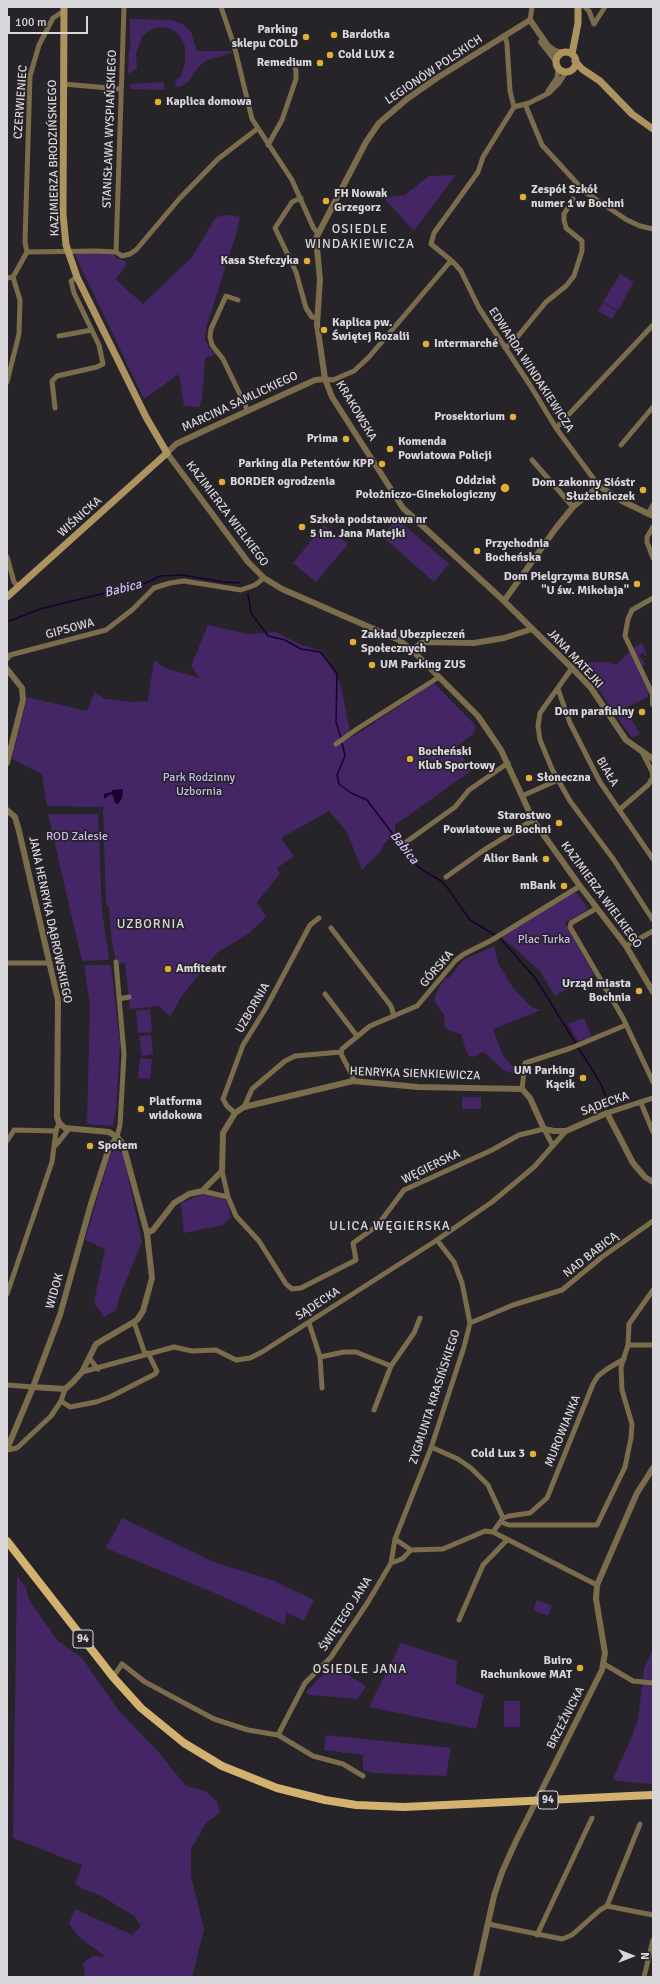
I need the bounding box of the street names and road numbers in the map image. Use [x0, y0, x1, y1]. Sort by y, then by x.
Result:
street label: LEGIONÓW POLSKICH [383, 32, 485, 108]
street label: STANISŁAWA WYSPIAŃSKIEGO [100, 50, 120, 208]
street label: CZERWIENIEC [11, 65, 31, 139]
street label: KAZIMIERZA BRODZIŃSKIEGO [45, 80, 63, 236]
street label: EDWARDA WINDAKIEWICZA [485, 305, 577, 435]
street label: MARCINA SAMLICKIEGO [180, 369, 300, 435]
street label: KRAKOWSKA [332, 378, 380, 444]
street label: KAZIMIERZA WIELKIEGO [183, 458, 271, 570]
street label: WIŚNICKA [55, 494, 105, 540]
street label: GIPSOWA [44, 616, 96, 642]
street label: JANA MATEJKI [544, 626, 606, 692]
street label: BIAŁA [593, 755, 621, 789]
street label: JANA HENRYKA DĄBROWSKIEGO [25, 835, 75, 1005]
street label: KAZIMIERZA WIELKIEGO [557, 839, 645, 951]
street label: GÓRSKA [417, 948, 457, 990]
street label: UZBORNIA [233, 980, 273, 1036]
street label: HENRYKA SIENKIEWICZA [349, 1065, 481, 1083]
street label: SĄDECKA [579, 1089, 631, 1119]
street label: WĘGIERSKA [399, 1147, 463, 1187]
street label: NAD BABICĄ [561, 1229, 621, 1281]
street label: WIDOK [43, 1271, 67, 1311]
street label: SĄDECKA [293, 1284, 343, 1324]
street label: ZYGMUNTA KRASIŃSKIEGO [406, 1328, 464, 1466]
street label: MUROWIANKA [542, 1393, 584, 1469]
street label: ŚWIĘTEGO JANA [317, 1574, 375, 1654]
road number: 94 [73, 1630, 93, 1648]
street label: BRZEŹNICKA [544, 1684, 588, 1752]
road number: 94 [538, 1791, 558, 1809]

